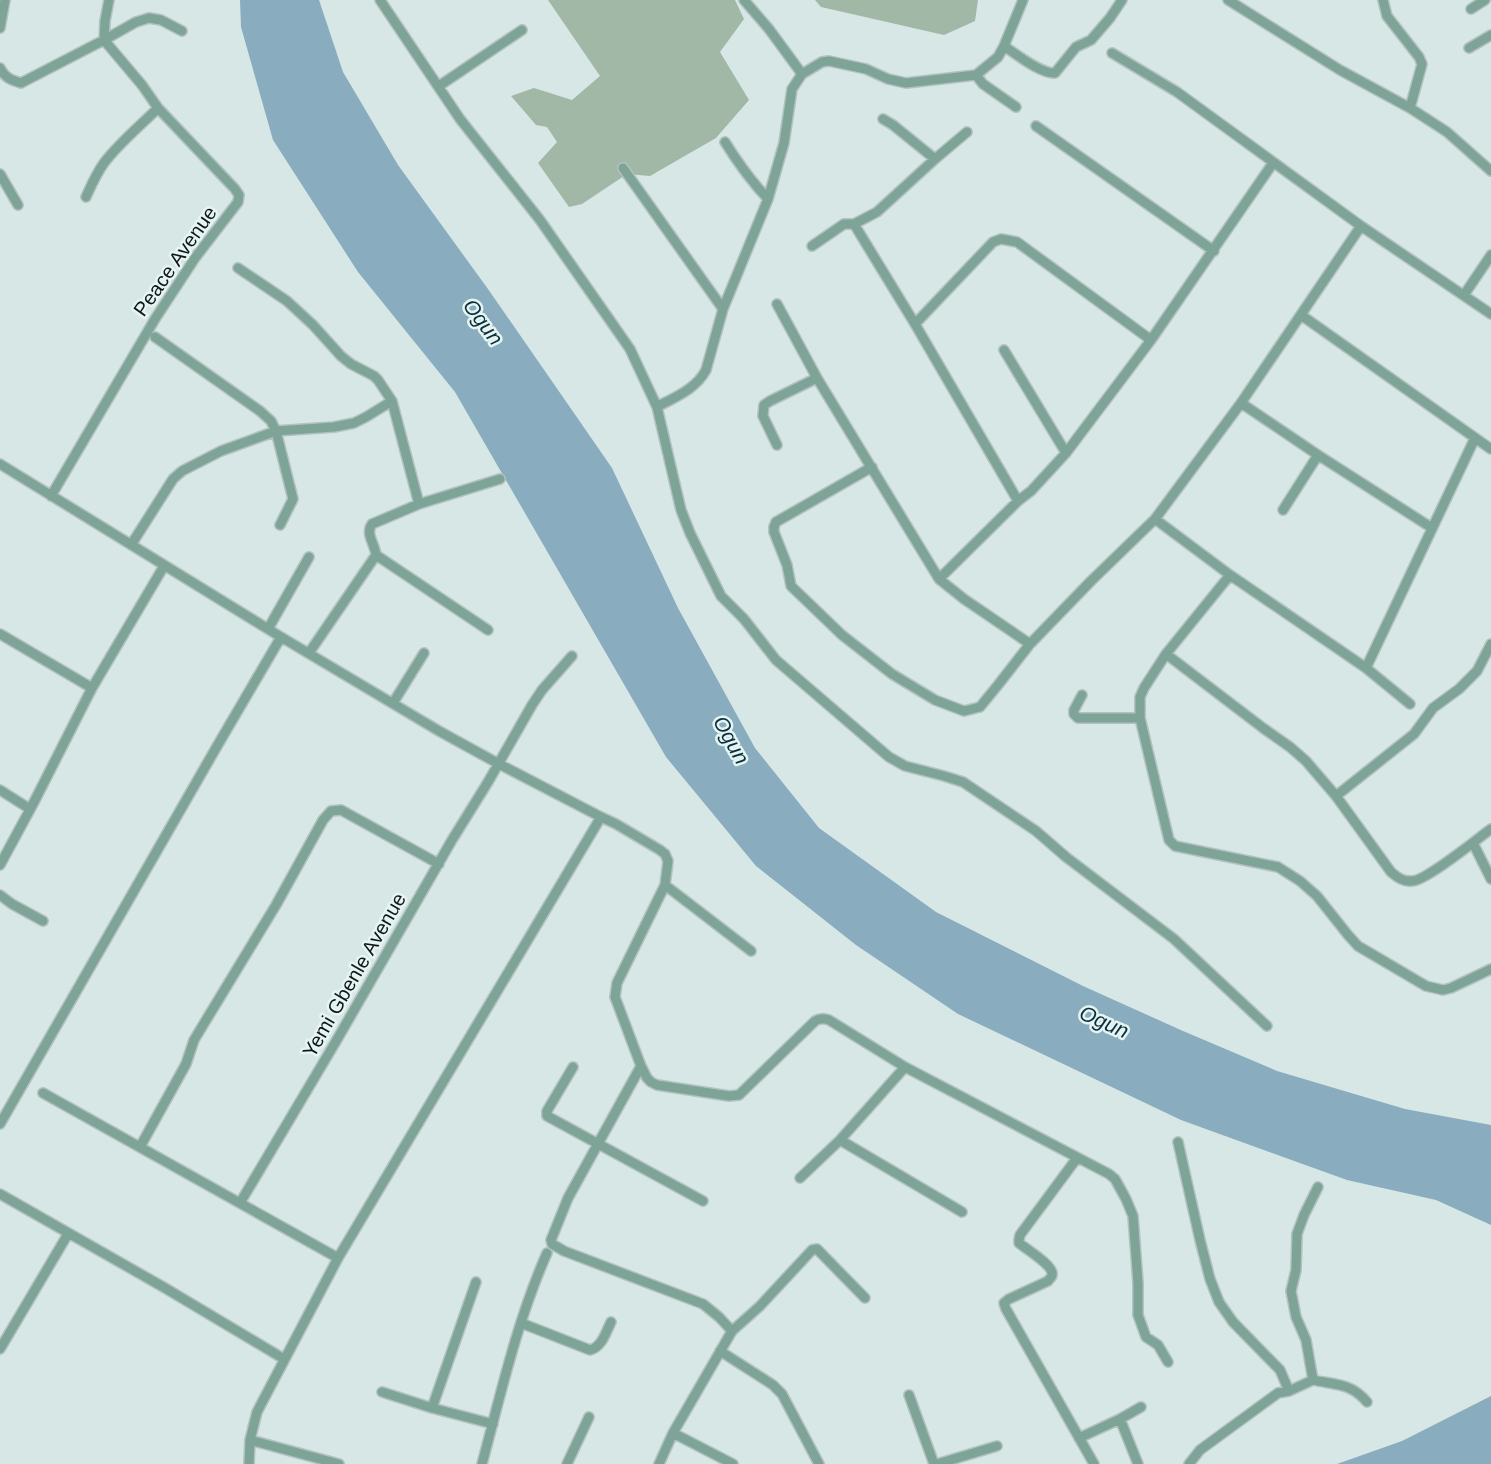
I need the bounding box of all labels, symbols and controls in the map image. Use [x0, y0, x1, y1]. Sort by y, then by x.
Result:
street label: Peace Avenue [129, 202, 221, 320]
water label: Ogun [459, 294, 508, 349]
water label: Ogun [709, 712, 754, 768]
street label: Yemi Gbenle Avenue [298, 889, 410, 1061]
water label: Ogun [1076, 1001, 1132, 1042]

